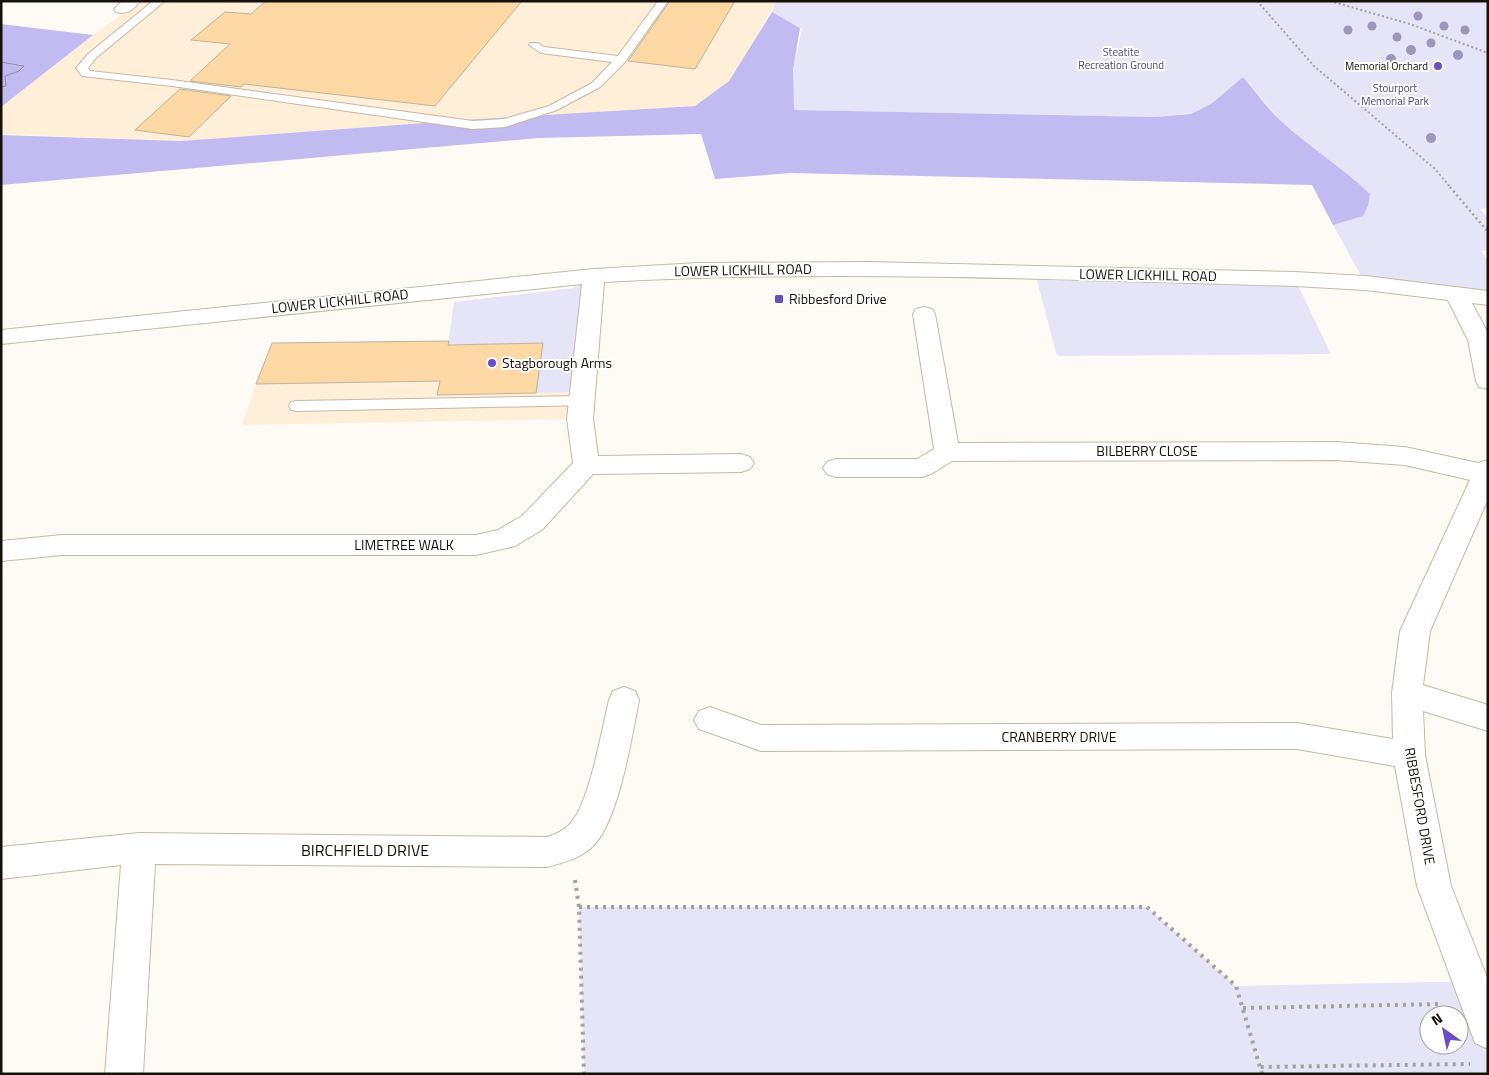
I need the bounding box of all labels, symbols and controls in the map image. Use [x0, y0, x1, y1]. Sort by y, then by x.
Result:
park label: Steatite Recreation Ground [1078, 44, 1164, 73]
place label: Memorial Orchard [1345, 58, 1428, 74]
marker: Memorial Orchard [1432, 60, 1444, 72]
park label: Stourport Memorial Park [1361, 80, 1429, 109]
street label: LOWER LICKHILL ROAD [674, 258, 812, 281]
street label: LOWER LICKHILL ROAD [1079, 263, 1217, 286]
street label: LOWER LICKHILL ROAD [270, 283, 410, 318]
place label: Ribbesford Drive [789, 288, 887, 309]
marker: Ribbesford Drive [773, 293, 785, 305]
place label: Stagborough Arms [502, 352, 612, 373]
marker: Stagborough Arms [486, 357, 498, 369]
street label: BILBERRY CLOSE [1096, 440, 1198, 461]
street label: LIMETREE WALK [354, 534, 454, 555]
street label: CRANBERRY DRIVE [1002, 726, 1117, 747]
street label: RIBBESFORD DRIVE [1400, 746, 1441, 866]
street label: BIRCHFIELD DRIVE [301, 838, 429, 862]
north arrow [1419, 1005, 1469, 1055]
text: N [1427, 1007, 1446, 1030]

